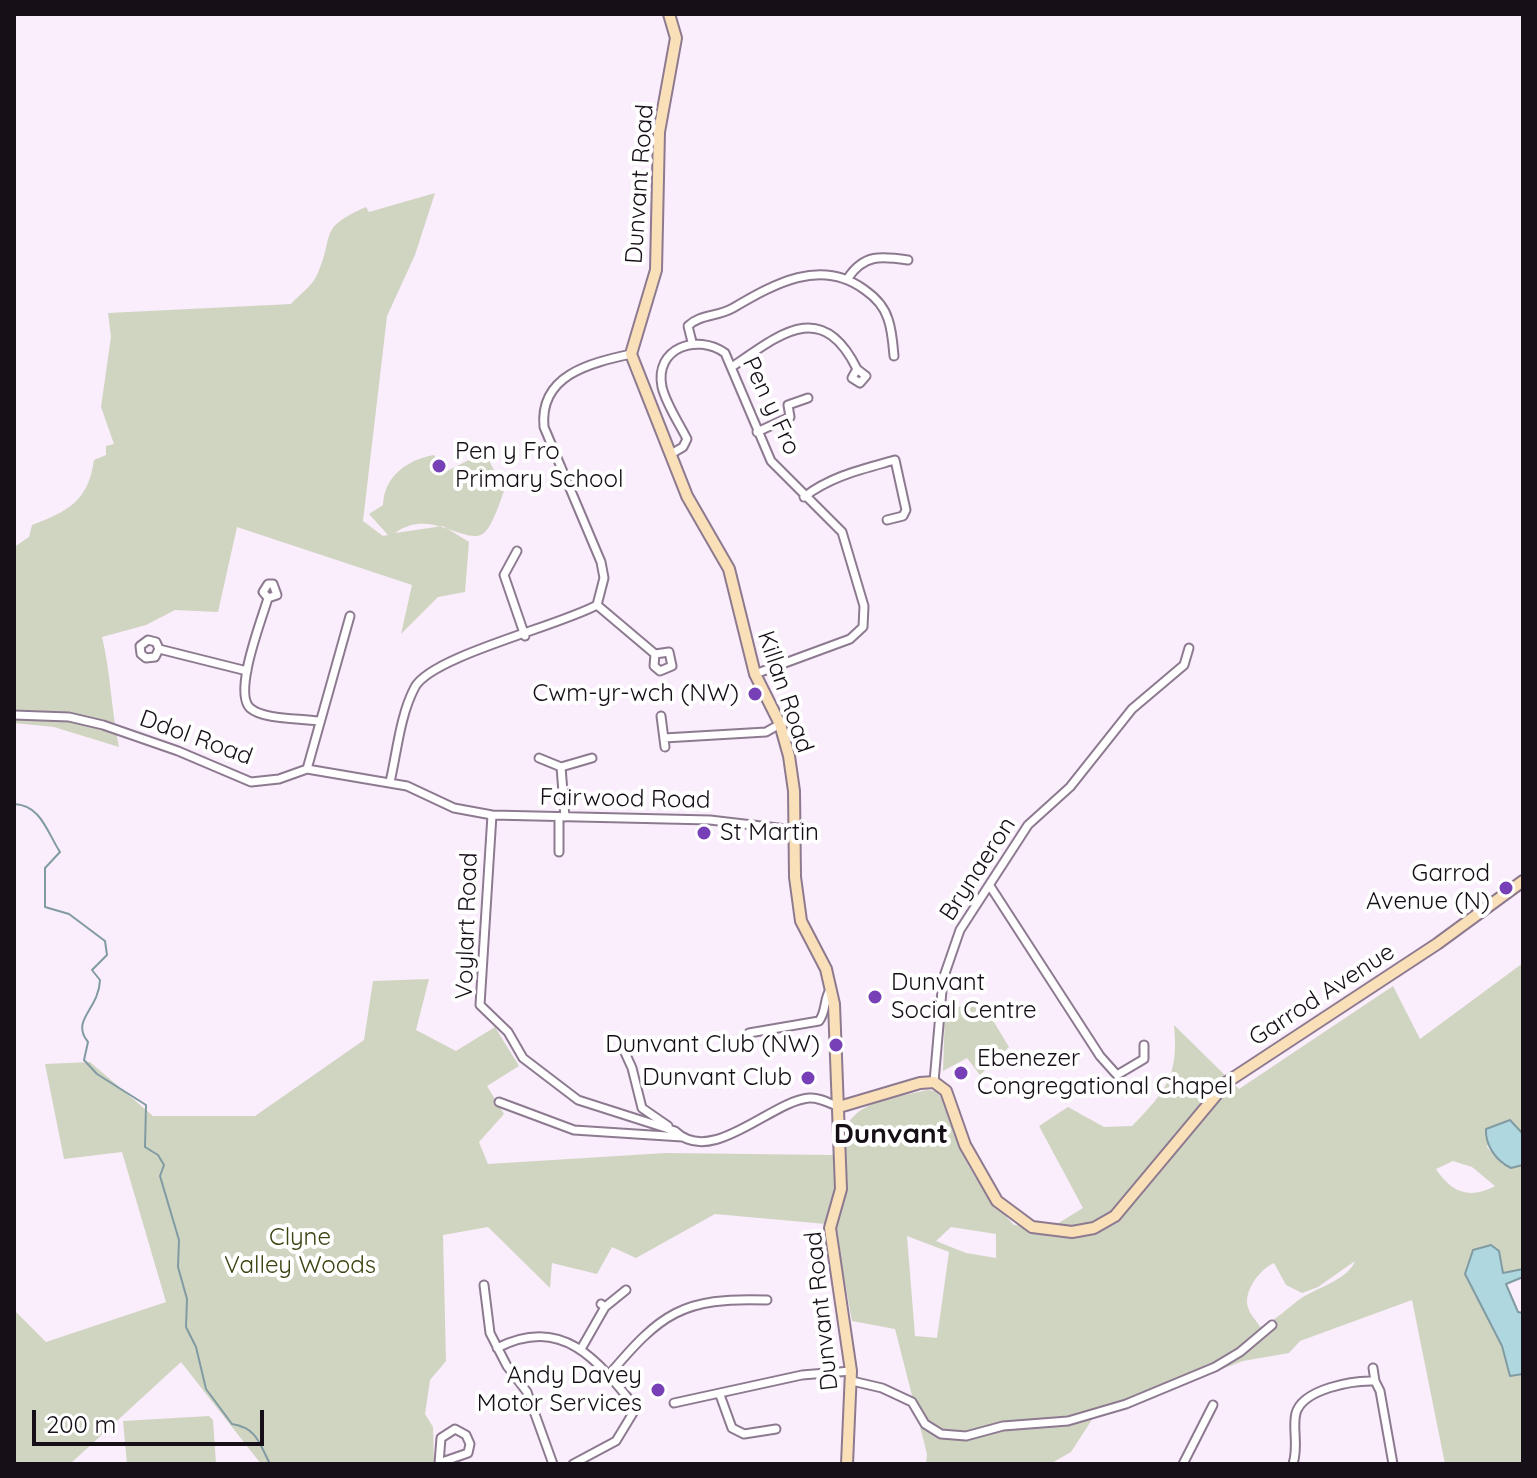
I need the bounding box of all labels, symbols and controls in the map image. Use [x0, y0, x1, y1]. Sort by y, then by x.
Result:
street label: Dunvant Road [620, 103, 660, 265]
street label: Pen y Fro [736, 352, 806, 460]
place label: Pen y Fro Primary School [455, 438, 624, 494]
marker: Pen y Fro Primary School [430, 457, 448, 475]
street label: Killan Road [751, 627, 819, 757]
place label: Cwm-yr-wch (NW) [533, 680, 739, 708]
marker: Cwm-yr-wch (NW) [746, 685, 764, 703]
street label: Ddol Road [136, 704, 256, 772]
street label: Fairwood Road [539, 783, 711, 815]
street label: Brynaeron [934, 812, 1022, 926]
place label: St Martin [720, 819, 819, 847]
marker: St Martin [695, 824, 713, 842]
street label: Voylart Road [450, 852, 484, 1000]
place label: Garrod Avenue (N) [1366, 860, 1490, 916]
marker: Garrod Avenue (N) [1497, 879, 1515, 897]
street label: Garrod Avenue [1244, 937, 1400, 1053]
place label: Dunvant Social Centre [891, 969, 1037, 1025]
marker: Dunvant Social Centre [866, 988, 884, 1006]
place label: Dunvant Club (NW) [605, 1031, 820, 1059]
marker: Dunvant Club (NW) [827, 1036, 845, 1054]
place label: Ebenezer Congregational Chapel [977, 1045, 1233, 1101]
place label: Dunvant Club [642, 1064, 792, 1092]
marker: Ebenezer Congregational Chapel [952, 1064, 970, 1082]
marker: Dunvant Club [799, 1069, 817, 1087]
district label: Dunvant [834, 1118, 948, 1152]
park label: Clyne Valley Woods [224, 1224, 376, 1280]
street label: Dunvant Road [799, 1230, 845, 1392]
place label: Andy Davey Motor Services [477, 1362, 642, 1418]
marker: Andy Davey Motor Services [649, 1381, 667, 1399]
scale bar [36, 1394, 268, 1444]
text: 200 m [46, 1409, 116, 1439]

